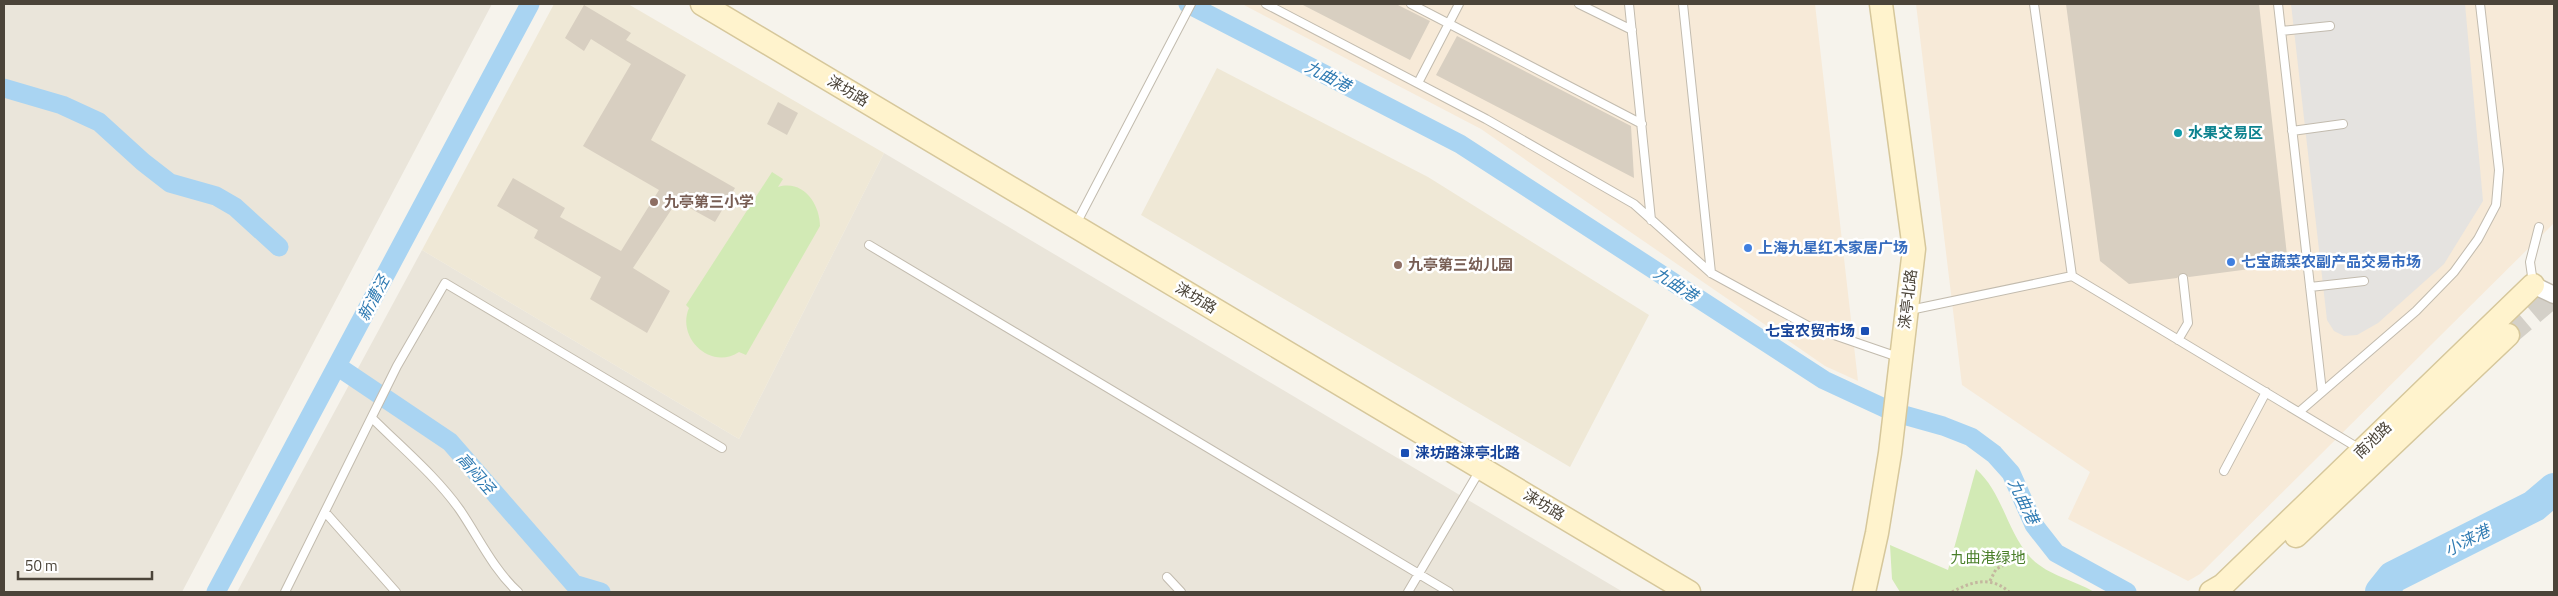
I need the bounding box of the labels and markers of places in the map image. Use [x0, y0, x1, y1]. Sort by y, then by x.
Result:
place label: 水果交易区 [2188, 121, 2263, 144]
marker: 水果交易区 [2172, 127, 2184, 139]
place label: 九亭第三小学 [664, 190, 754, 213]
marker: 九亭第三小学 [648, 196, 660, 208]
place label: 上海九星红木家居广场 [1758, 236, 1908, 259]
marker: 上海九星红木家居广场 [1742, 242, 1754, 254]
place label: 七宝蔬菜农副产品交易市场 [2241, 250, 2421, 273]
place label: 九亭第三幼儿园 [1408, 253, 1513, 276]
marker: 七宝蔬菜农副产品交易市场 [2225, 256, 2237, 268]
marker: 九亭第三幼儿园 [1392, 259, 1404, 271]
place label: 七宝农贸市场 [1765, 319, 1855, 342]
marker: 七宝农贸市场 [1859, 325, 1871, 337]
place label: 涞坊路涞亭北路 [1415, 441, 1520, 464]
marker: 涞坊路涞亭北路 [1399, 447, 1411, 459]

